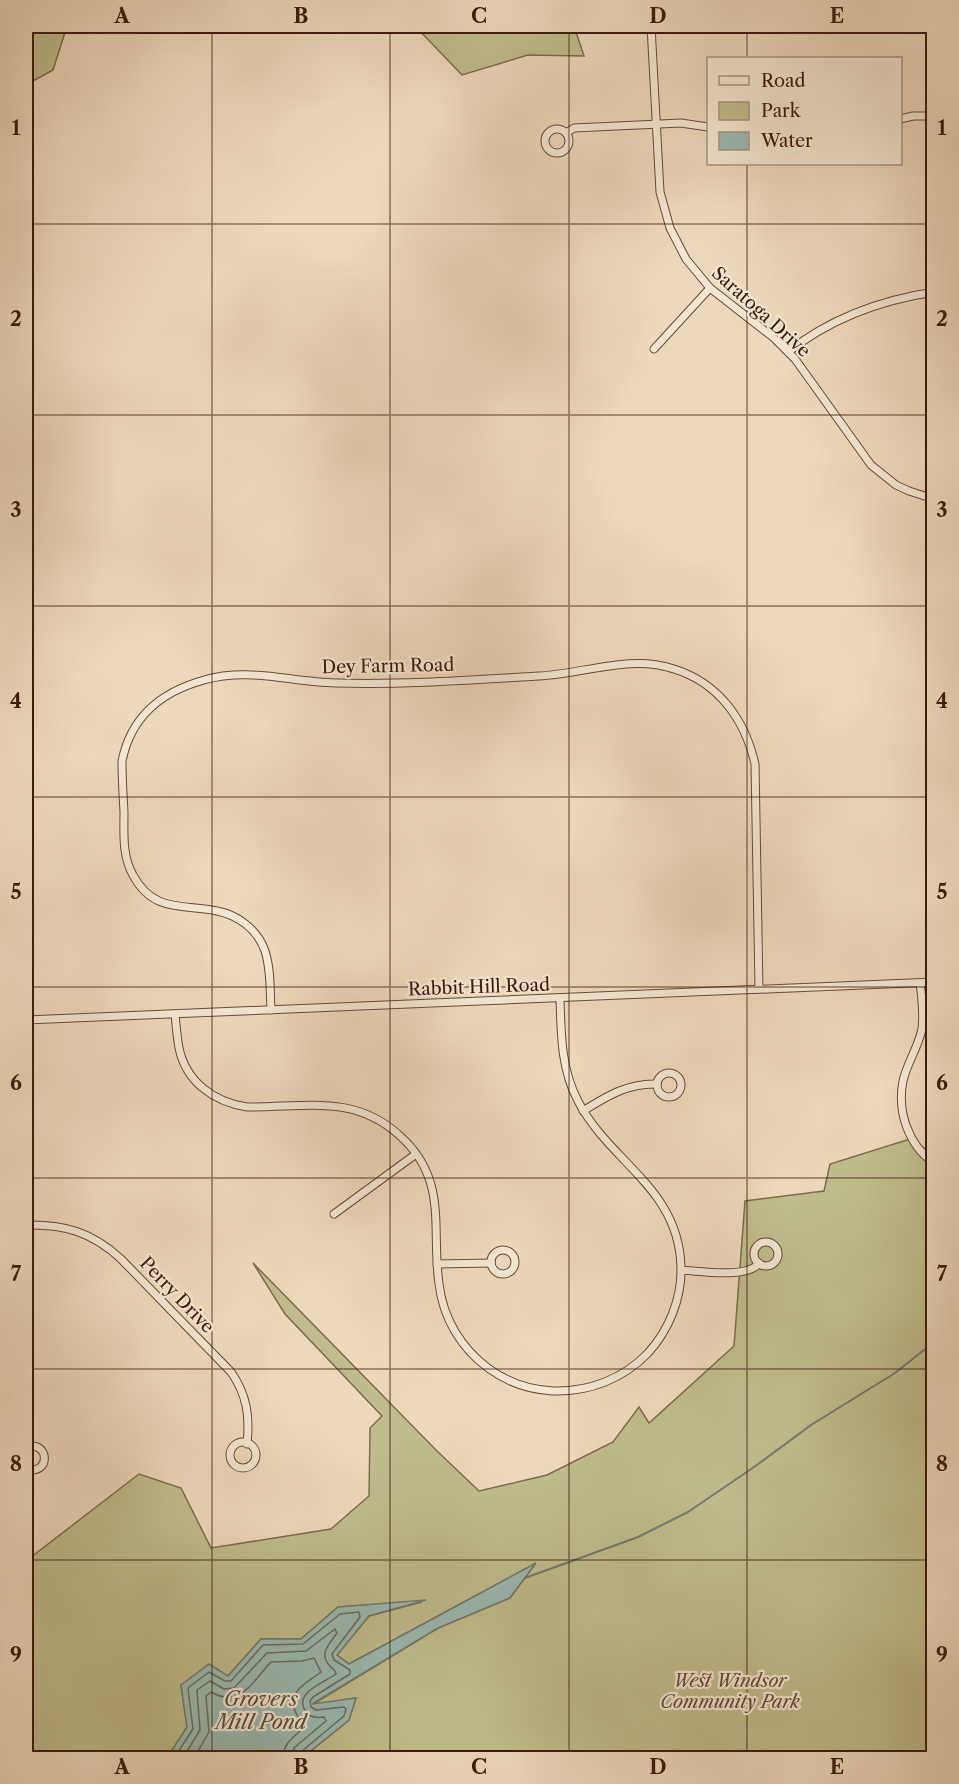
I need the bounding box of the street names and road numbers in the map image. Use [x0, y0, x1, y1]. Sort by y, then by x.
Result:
street label: Saratoga Drive [707, 262, 815, 362]
street label: Dey Farm Road [321, 654, 455, 678]
street label: Rabbit Hill Road [408, 974, 550, 1000]
street label: Perry Drive [135, 1252, 219, 1338]

